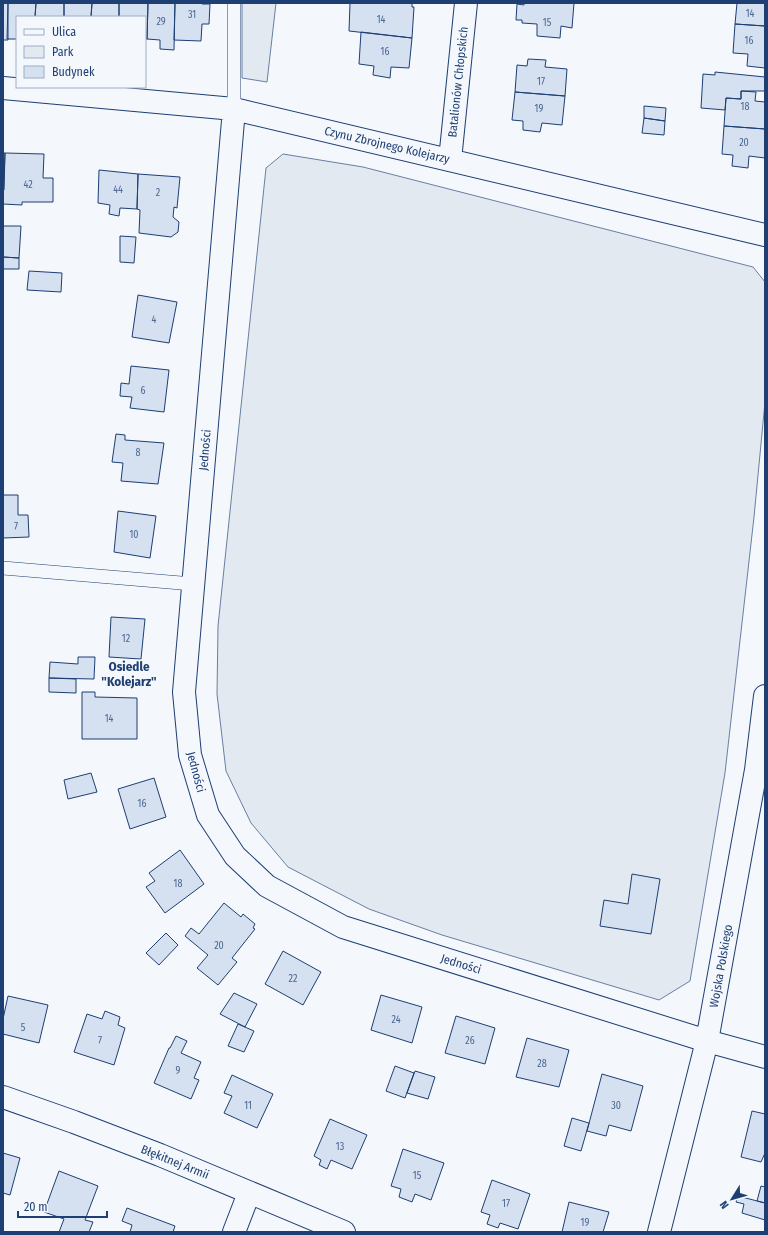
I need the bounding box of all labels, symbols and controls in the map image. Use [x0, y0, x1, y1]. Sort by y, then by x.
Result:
house number: 14 [746, 8, 755, 20]
house number: 31 [188, 9, 196, 21]
house number: 14 [377, 14, 386, 26]
legend [16, 16, 146, 88]
house number: 29 [156, 16, 166, 28]
house number: 15 [543, 17, 552, 29]
text: Ulica [52, 25, 76, 39]
street label: Batalionów Chłopskich [445, 26, 471, 138]
house number: 16 [745, 35, 753, 47]
text: Park [52, 45, 74, 59]
house number: 16 [381, 46, 389, 58]
text: Budynek [52, 65, 95, 79]
house number: 17 [537, 76, 545, 88]
house number: 18 [741, 101, 749, 113]
house number: 19 [535, 103, 544, 115]
street label: Czynu Zbrojnego Kolejarzy [323, 124, 452, 166]
house number: 20 [739, 137, 749, 149]
house number: 42 [23, 179, 33, 191]
house number: 44 [113, 184, 123, 196]
house number: 2 [156, 187, 161, 199]
house number: 4 [152, 314, 157, 326]
house number: 6 [141, 385, 146, 397]
street label: Jedności [196, 429, 214, 471]
house number: 8 [136, 447, 141, 459]
house number: 7 [14, 521, 18, 533]
house number: 10 [129, 529, 139, 541]
house number: 12 [122, 633, 131, 645]
district label: Osiedle "Kolejarz" [101, 659, 157, 689]
house number: 14 [105, 713, 114, 725]
street label: Jedności [184, 750, 208, 794]
house number: 16 [138, 798, 146, 810]
house number: 18 [174, 878, 182, 890]
street label: Wojska Polskiego [707, 923, 735, 1009]
house number: 20 [214, 940, 224, 952]
street label: Jedności [439, 951, 483, 977]
house number: 22 [289, 973, 298, 985]
house number: 24 [391, 1014, 401, 1026]
house number: 5 [21, 1022, 26, 1034]
house number: 7 [98, 1035, 102, 1047]
house number: 26 [465, 1035, 475, 1047]
house number: 28 [537, 1058, 547, 1070]
house number: 9 [176, 1065, 181, 1077]
house number: 11 [244, 1100, 252, 1112]
house number: 30 [611, 1100, 621, 1112]
house number: 13 [336, 1141, 345, 1153]
street label: Błękitnej Armii [139, 1142, 211, 1182]
house number: 15 [413, 1170, 422, 1182]
north arrow [712, 1179, 752, 1219]
scale bar [18, 1193, 107, 1219]
house number: 17 [502, 1198, 510, 1210]
text: N [717, 1198, 732, 1211]
text: 20 m [24, 1200, 48, 1214]
house number: 19 [581, 1217, 590, 1229]

